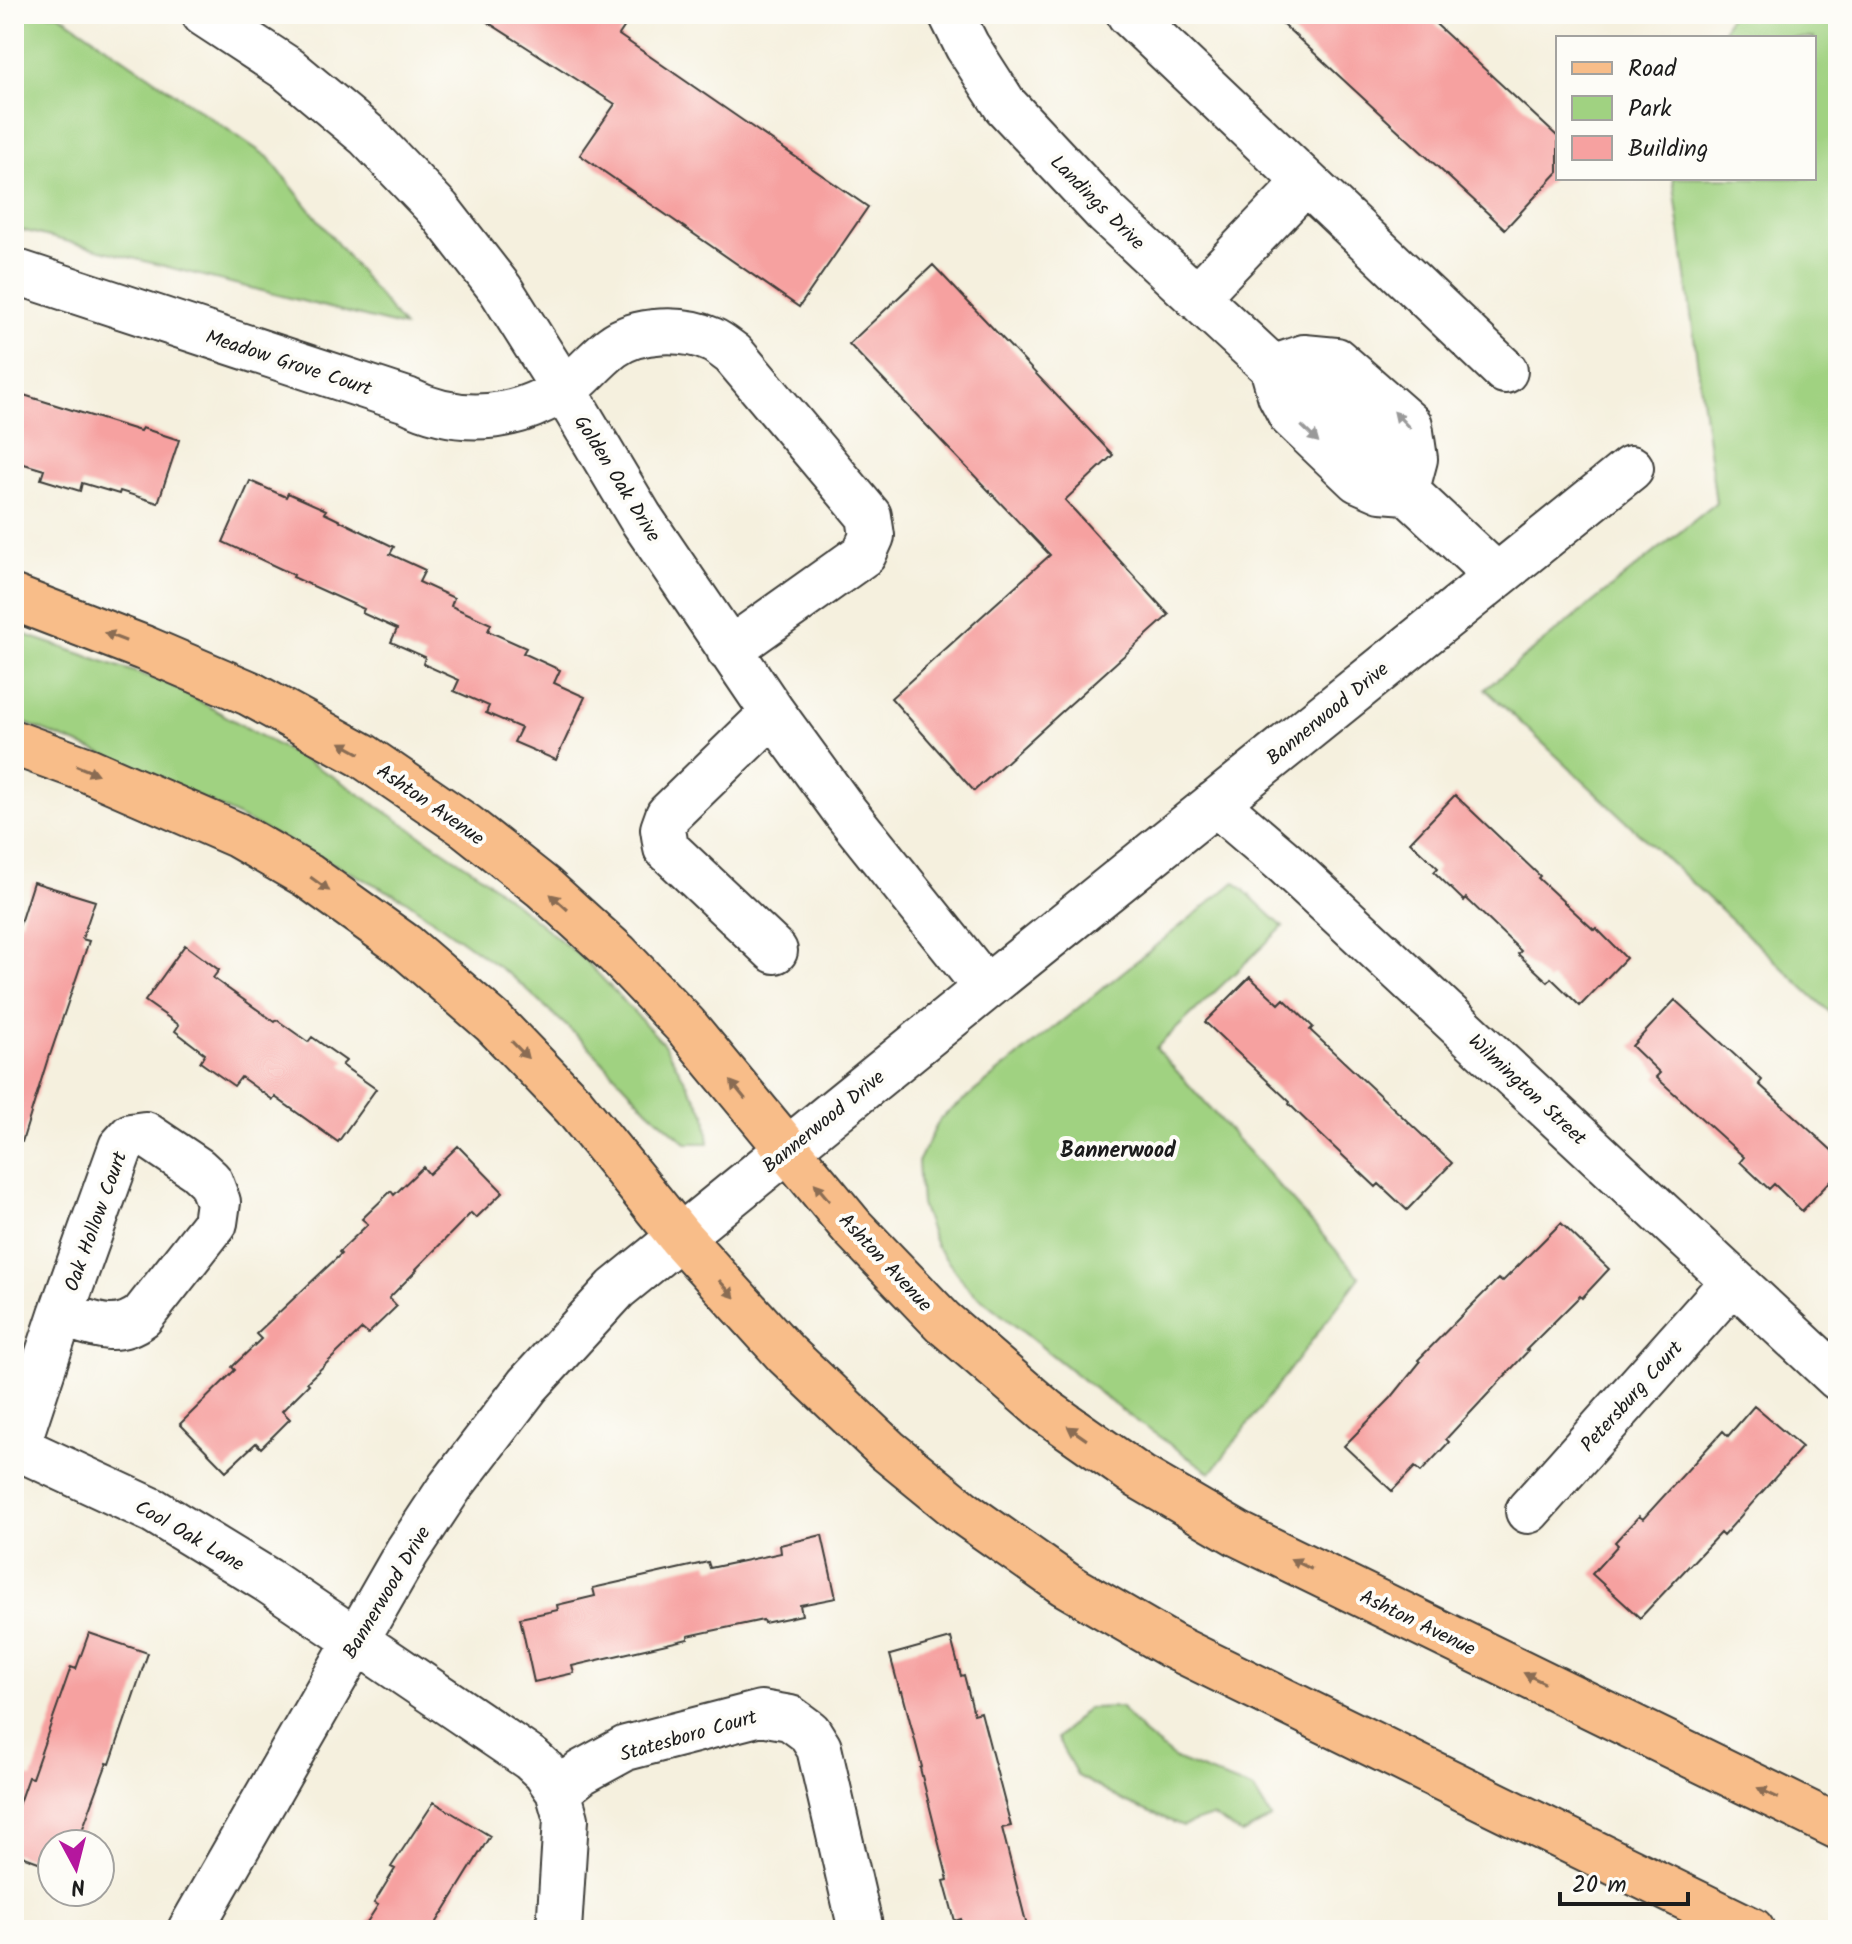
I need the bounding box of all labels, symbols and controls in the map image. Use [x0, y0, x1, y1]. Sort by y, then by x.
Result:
legend [1556, 36, 1816, 180]
text: Road [1628, 50, 1677, 89]
text: Park [1628, 90, 1672, 129]
text: Building [1628, 130, 1708, 169]
street label: Landings Drive [1041, 148, 1152, 259]
street label: Meadow Grove Court [201, 322, 376, 406]
street label: Golden Oak Drive [564, 409, 668, 549]
one-way arrow [1393, 411, 1411, 430]
one-way arrow [1300, 424, 1319, 442]
one-way arrow [103, 630, 127, 643]
street label: Bannerwood Drive [1260, 655, 1397, 774]
one-way arrow [338, 741, 361, 755]
street label: Ashton Avenue [369, 756, 491, 855]
one-way arrow [75, 764, 99, 777]
one-way arrow [309, 876, 331, 892]
one-way arrow [549, 893, 568, 911]
street label: Wilmington Street [1460, 1027, 1593, 1154]
one-way arrow [510, 1040, 529, 1059]
street label: Bannerwood Drive [756, 1063, 893, 1182]
one-way arrow [730, 1080, 747, 1100]
district label: Bannerwood [1060, 1134, 1177, 1169]
street label: Oak Hollow Court [57, 1147, 137, 1296]
one-way arrow [814, 1182, 831, 1202]
street label: Ashton Avenue [830, 1206, 939, 1320]
one-way arrow [717, 1279, 735, 1298]
street label: Petersburg Court [1573, 1334, 1692, 1460]
one-way arrow [1066, 1425, 1088, 1441]
street label: Cool Oak Lane [128, 1492, 250, 1581]
street label: Bannerwood Drive [335, 1520, 440, 1666]
one-way arrow [1289, 1558, 1312, 1571]
street label: Ashton Avenue [1354, 1582, 1481, 1666]
one-way arrow [1523, 1672, 1546, 1685]
street label: Statesboro Court [616, 1702, 761, 1772]
one-way arrow [1756, 1786, 1779, 1799]
north arrow [36, 1828, 116, 1908]
scale bar [1560, 1856, 1688, 1906]
text: 20 m [1572, 1866, 1627, 1905]
text: N [69, 1867, 87, 1904]

